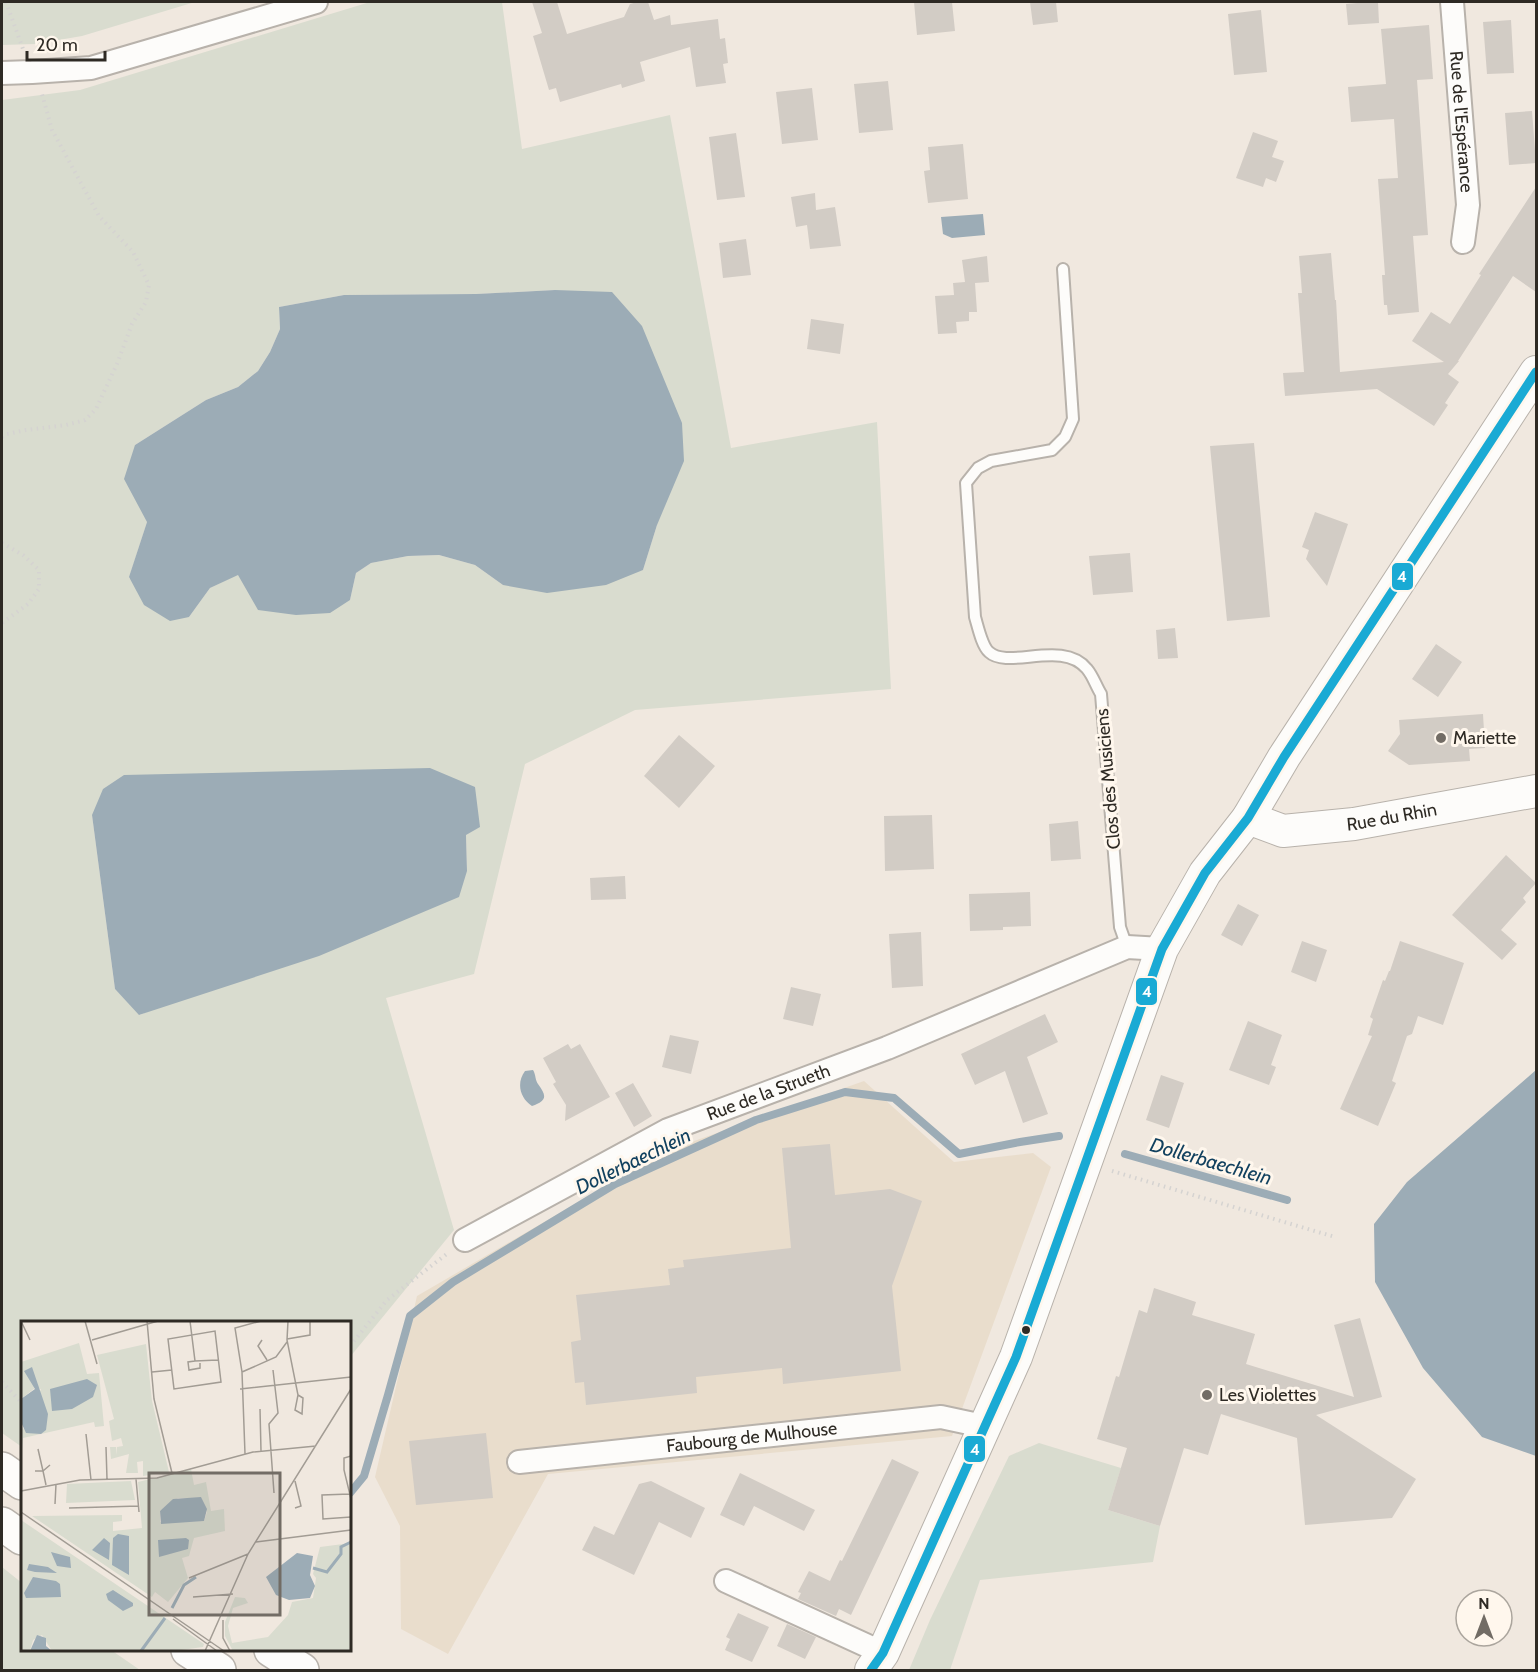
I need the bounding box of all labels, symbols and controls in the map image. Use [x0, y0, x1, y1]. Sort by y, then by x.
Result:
scale bar [27, 24, 105, 62]
text: 20 m [36, 34, 78, 56]
street label: Rue de l'Espérance [1445, 50, 1478, 193]
line badge: 4 [1391, 562, 1414, 591]
text: 4 [1397, 567, 1407, 586]
street label: Clos des Musiciens [1091, 708, 1125, 850]
place label: Mariette [1453, 727, 1516, 749]
marker: Mariette [1434, 731, 1448, 745]
street label: Rue du Rhin [1346, 798, 1439, 836]
line badge: 4 [1135, 977, 1158, 1006]
text: 4 [1142, 982, 1152, 1001]
street label: Rue de la Strueth [704, 1059, 833, 1126]
water label: Dollerbaechlein [571, 1123, 695, 1199]
water label: Dollerbaechlein [1147, 1132, 1275, 1190]
inset map [21, 1321, 351, 1651]
unlabelled marker [1020, 1324, 1032, 1336]
place label: Les Violettes [1219, 1384, 1316, 1406]
marker: Les Violettes [1200, 1388, 1214, 1402]
street label: Faubourg de Mulhouse [665, 1417, 838, 1457]
line badge: 4 [963, 1435, 986, 1463]
text: 4 [970, 1440, 980, 1459]
north arrow [1454, 1588, 1514, 1648]
text: N [1478, 1594, 1490, 1613]

